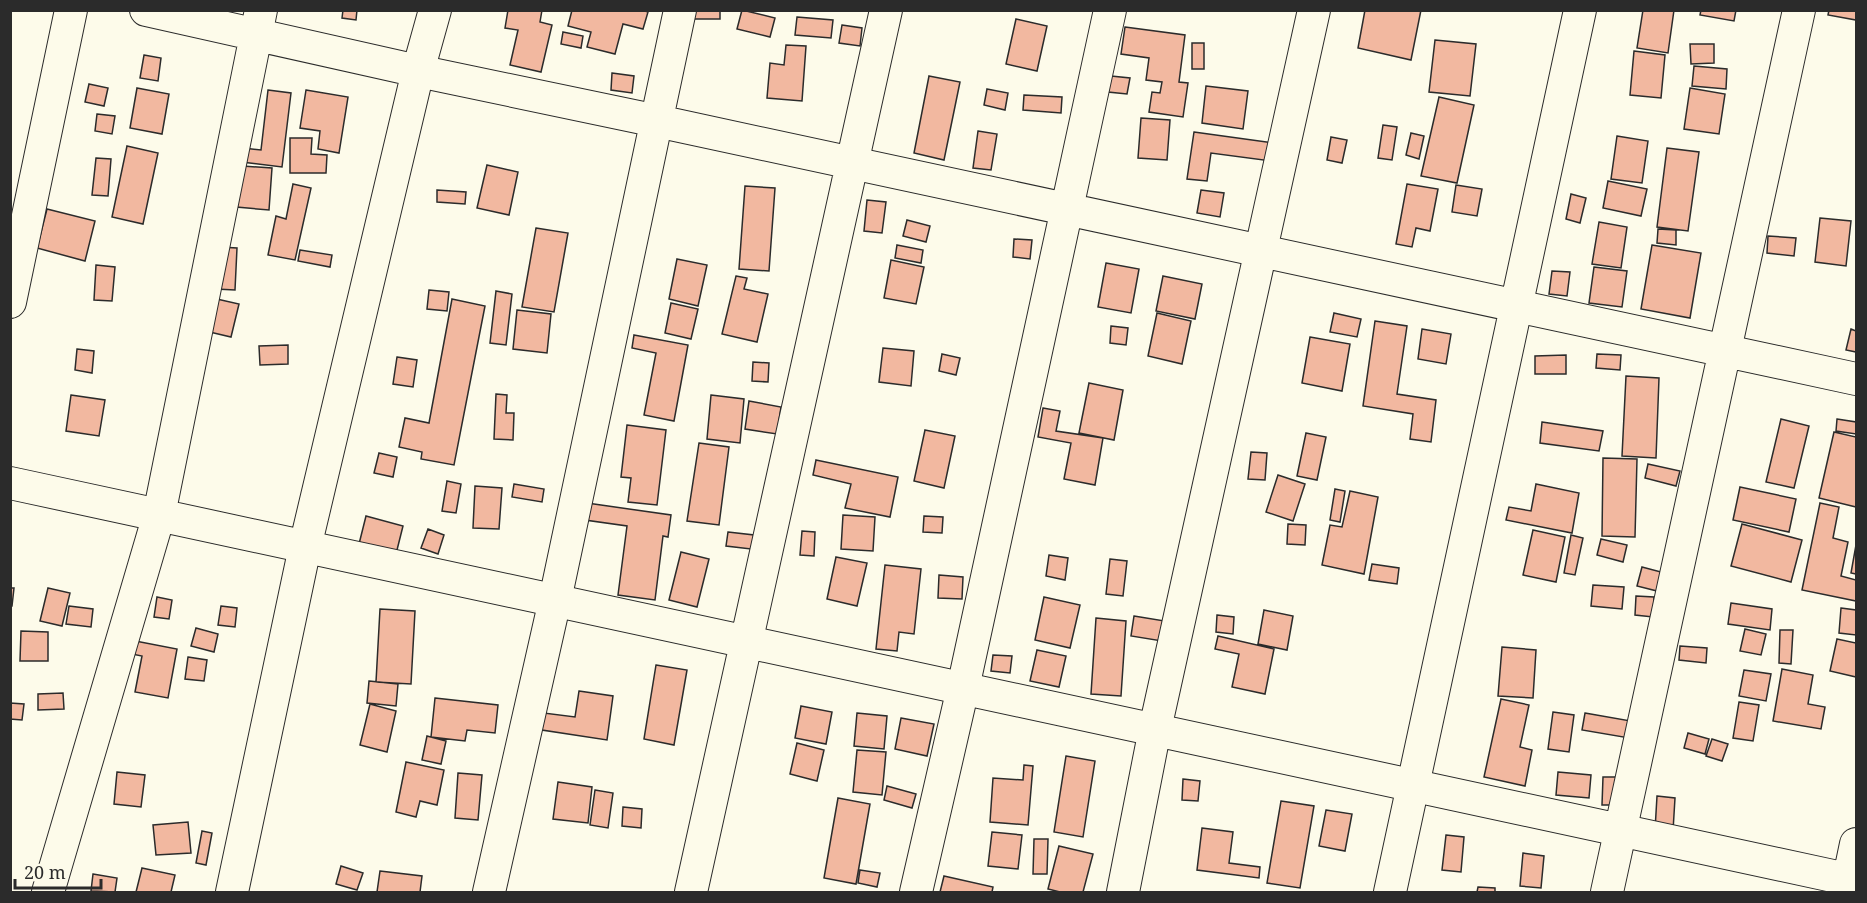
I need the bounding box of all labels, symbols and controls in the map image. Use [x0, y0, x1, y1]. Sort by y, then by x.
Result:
scale bar [15, 852, 100, 890]
text: 20 m [24, 860, 66, 884]

